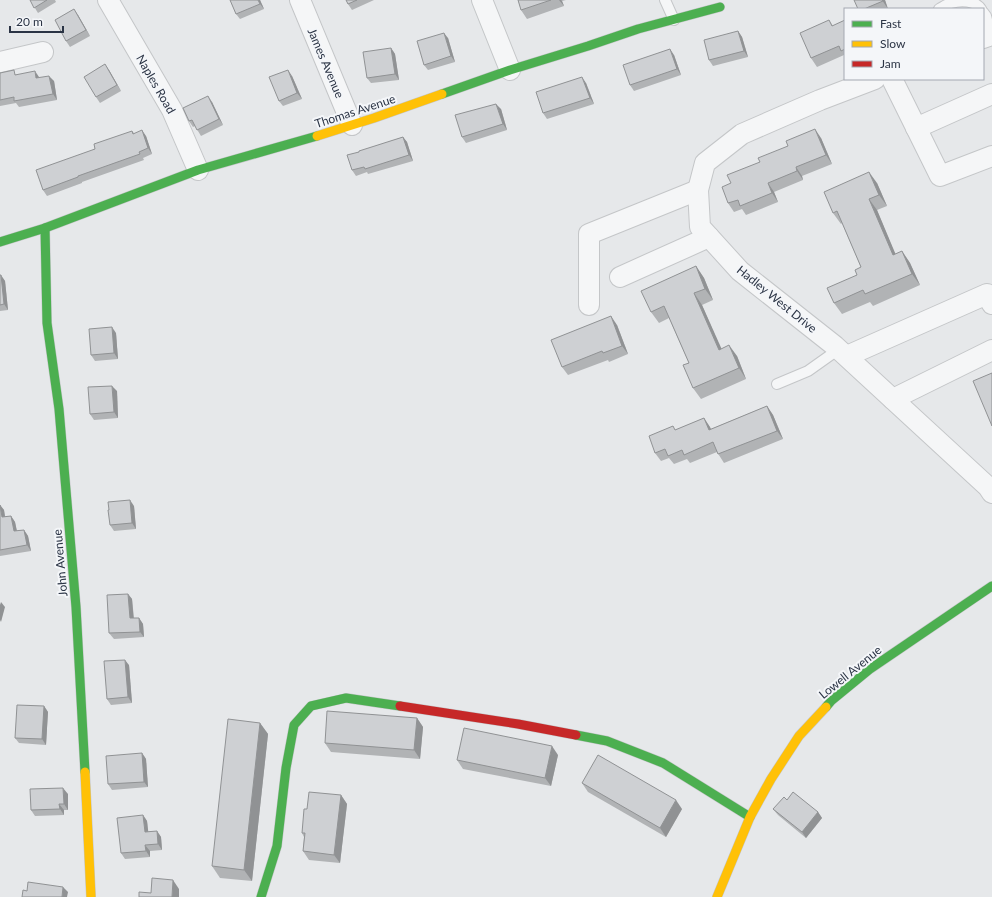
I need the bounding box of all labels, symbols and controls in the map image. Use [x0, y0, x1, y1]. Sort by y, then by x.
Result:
scale bar [10, 8, 63, 34]
legend [844, 8, 984, 80]
text: 20 m [16, 14, 43, 29]
text: Fast [880, 16, 902, 31]
street label: James Avenue [305, 26, 347, 100]
text: Slow [880, 36, 906, 51]
street label: Naples Road [133, 52, 179, 116]
text: Jam [880, 56, 901, 71]
street label: Thomas Avenue [313, 91, 397, 131]
street label: Hadley West Drive [734, 262, 820, 336]
street label: John Avenue [50, 529, 70, 597]
street label: Lowell Avenue [816, 642, 884, 702]

